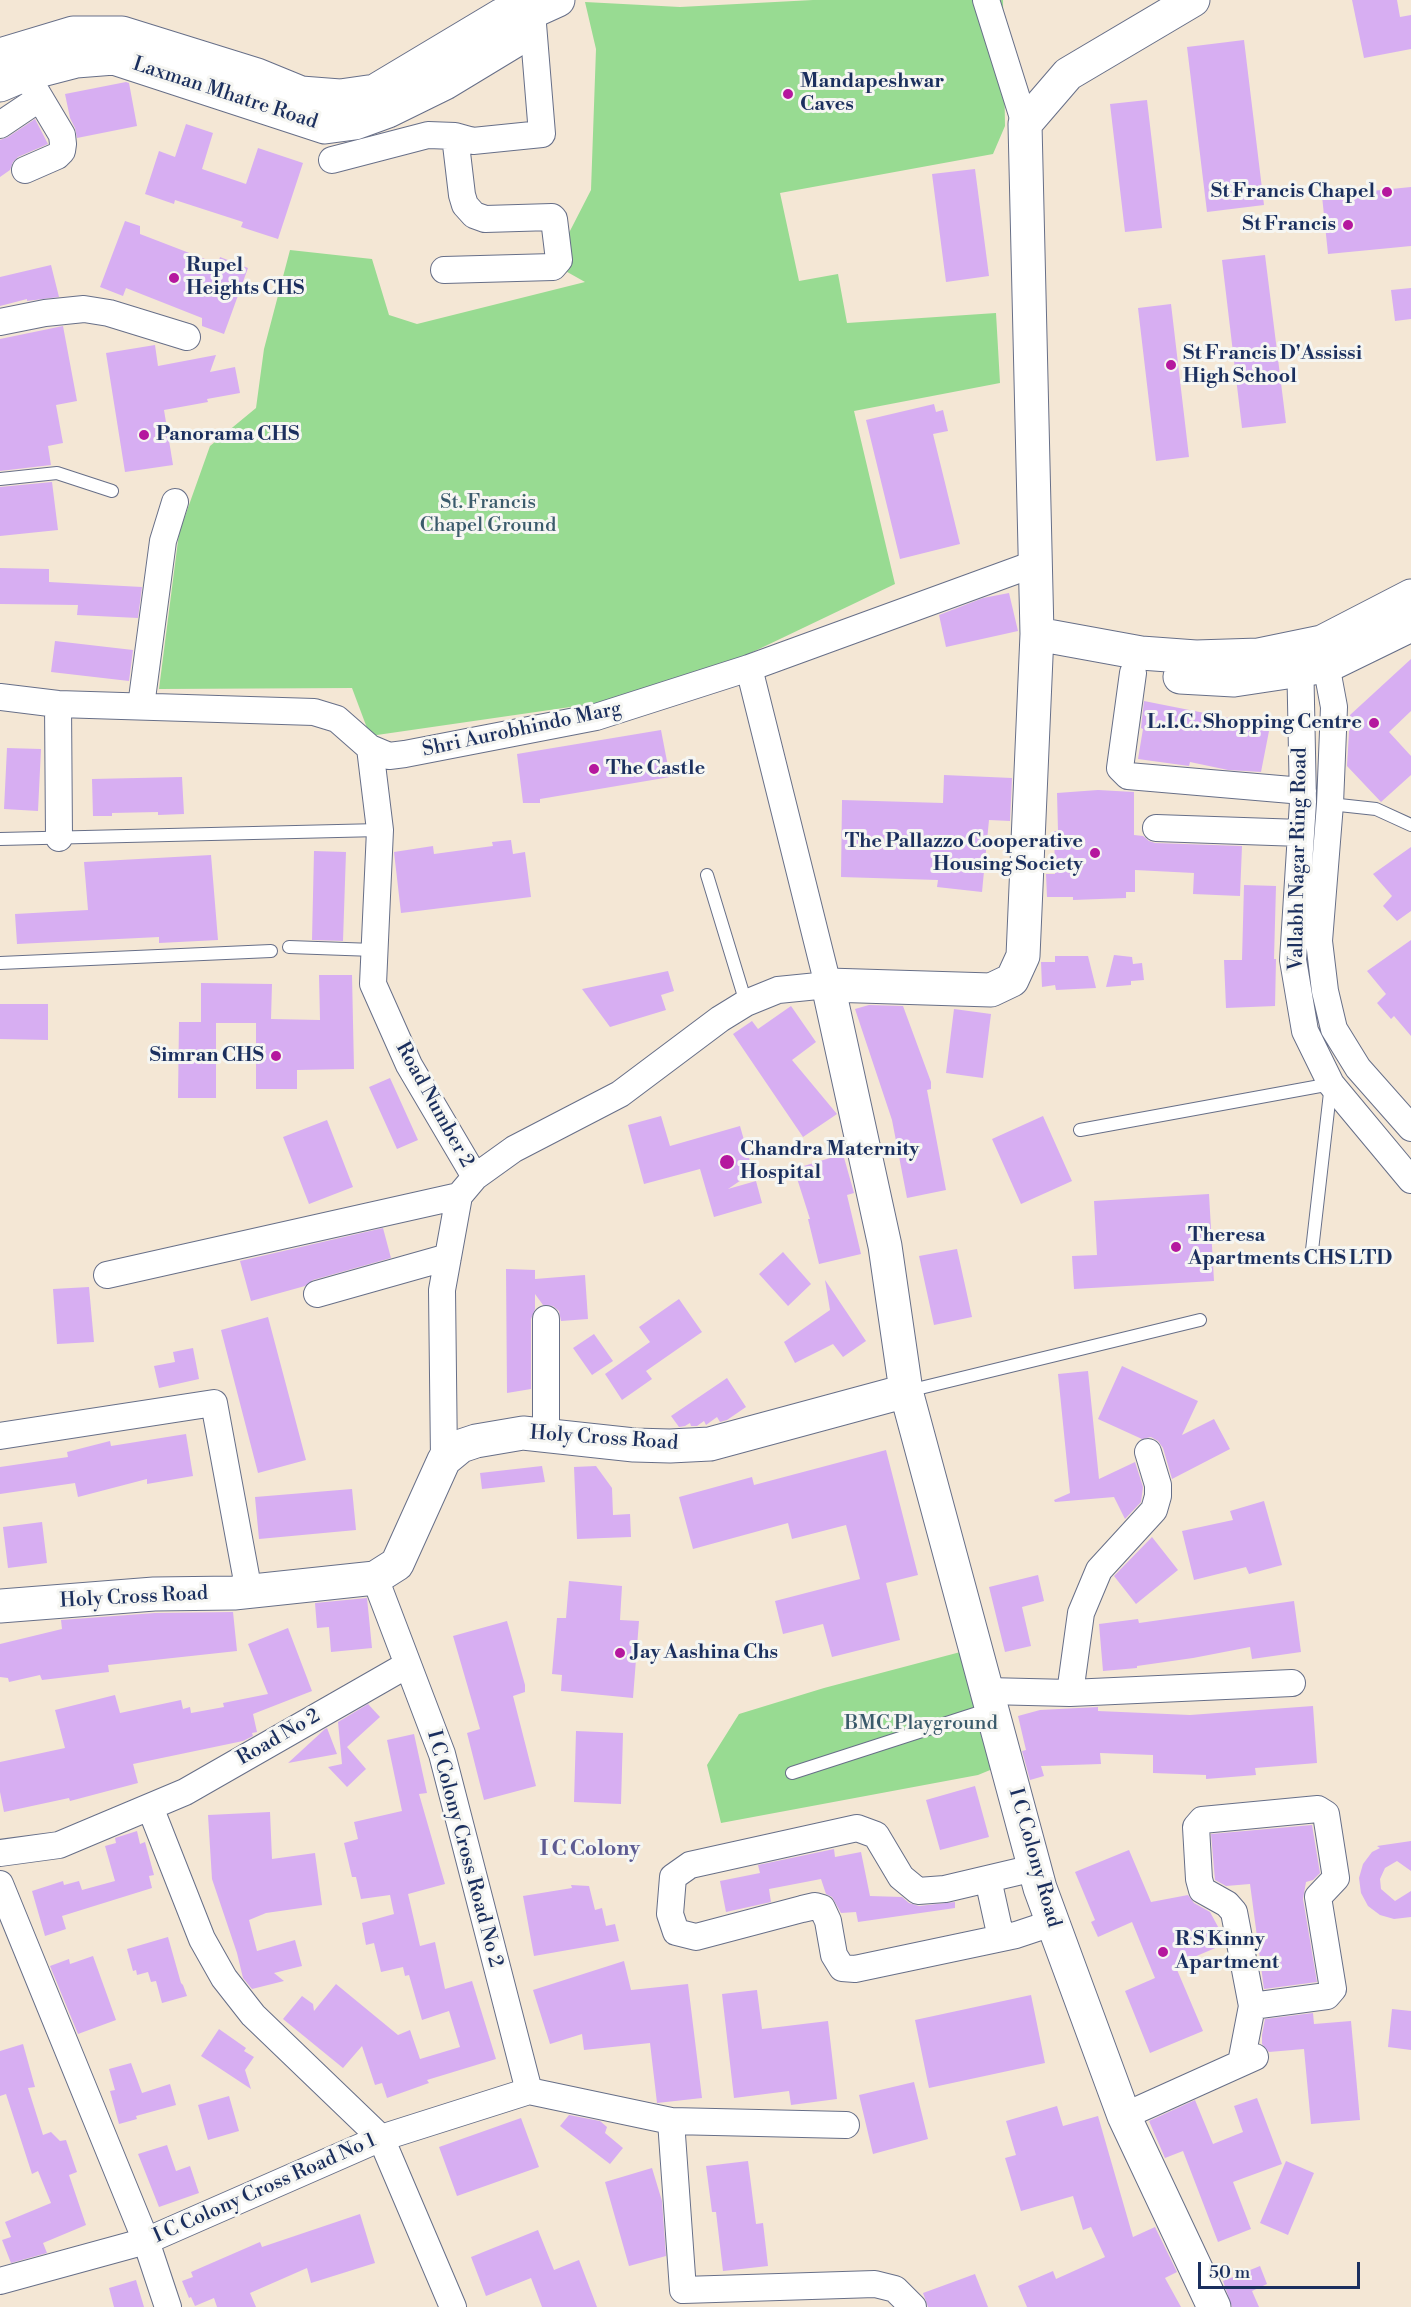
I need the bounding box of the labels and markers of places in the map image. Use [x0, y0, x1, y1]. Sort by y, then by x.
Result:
place label: Mandapeshwar Caves [800, 70, 944, 117]
marker: Mandapeshwar Caves [781, 87, 795, 101]
place label: St Francis Chapel [1211, 180, 1375, 204]
marker: St Francis Chapel [1380, 185, 1394, 199]
place label: St Francis [1242, 213, 1336, 237]
marker: St Francis [1341, 218, 1355, 232]
place label: Rupel Heights CHS [186, 254, 304, 301]
marker: Rupel Heights CHS [167, 271, 181, 285]
place label: St Francis D'Assissi High School [1183, 342, 1362, 389]
marker: St Francis D'Assissi High School [1164, 358, 1178, 372]
place label: Panorama CHS [156, 423, 299, 447]
marker: Panorama CHS [137, 428, 151, 442]
place label: L.I.C. Shopping Centre [1147, 711, 1362, 735]
marker: L.I.C. Shopping Centre [1367, 716, 1381, 730]
place label: The Castle [606, 757, 705, 781]
marker: The Castle [587, 762, 601, 776]
place label: The Pallazzo Cooperative Housing Society [845, 830, 1083, 877]
marker: The Pallazzo Cooperative Housing Society [1088, 846, 1102, 860]
place label: Simran CHS [150, 1044, 264, 1068]
marker: Simran CHS [269, 1049, 283, 1063]
place label: Chandra Maternity Hospital [740, 1138, 919, 1185]
marker: Chandra Maternity Hospital [718, 1153, 736, 1171]
place label: Theresa Apartments CHS LTD [1188, 1224, 1392, 1271]
marker: Theresa Apartments CHS LTD [1169, 1240, 1183, 1254]
place label: Jay Aashina Chs [632, 1641, 778, 1665]
marker: Jay Aashina Chs [613, 1646, 627, 1660]
place label: R S Kinny Apartment [1175, 1928, 1279, 1975]
marker: R S Kinny Apartment [1156, 1945, 1170, 1959]

